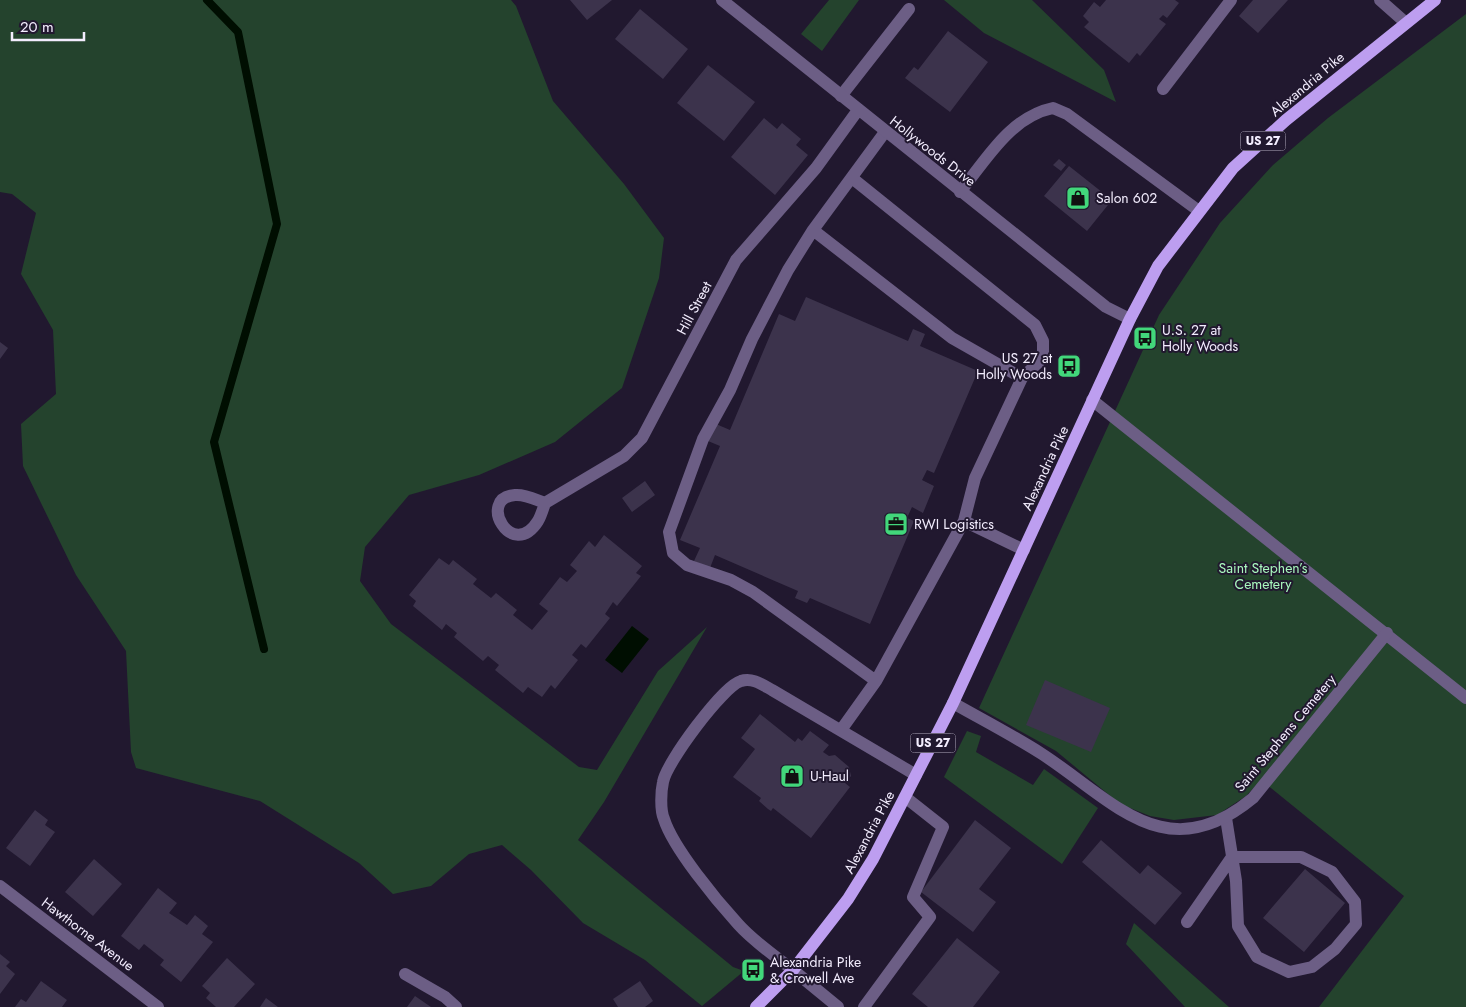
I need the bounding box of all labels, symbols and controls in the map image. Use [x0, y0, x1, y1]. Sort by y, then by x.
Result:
scale bar [12, 10, 85, 42]
text: 20 m [20, 16, 54, 38]
street label: Alexandria Pike [1266, 47, 1348, 121]
street label: Hollywoods Drive [886, 111, 980, 191]
road number: US 27 [1240, 132, 1286, 150]
shop icon: Salon 602 [1065, 185, 1091, 211]
place label: Salon 602 [1096, 188, 1157, 208]
street label: Hill Street [672, 277, 717, 338]
place label: U.S. 27 at Holly Woods [1162, 320, 1238, 356]
bus stop icon: U.S. 27 at Holly Woods [1132, 325, 1158, 351]
place label: US 27 at Holly Woods [976, 348, 1053, 384]
bus stop icon: US 27 at Holly Woods [1056, 353, 1082, 379]
street label: Alexandria Pike [1017, 422, 1073, 514]
office icon: RWI Logistics [883, 511, 909, 537]
place label: RWI Logistics [914, 514, 994, 534]
park label: Saint Stephen’s Cemetery [1219, 558, 1308, 594]
street label: Saint Stephens Cemetery [1230, 669, 1341, 796]
road number: US 27 [910, 734, 956, 752]
shop icon: U-Haul [779, 763, 805, 789]
place label: U-Haul [810, 766, 849, 786]
street label: Alexandria Pike [839, 787, 899, 877]
street label: Hawthorne Avenue [37, 892, 139, 976]
place label: Alexandria Pike & Crowell Ave [770, 952, 861, 988]
bus stop icon: Alexandria Pike & Crowell Ave [740, 957, 766, 983]

